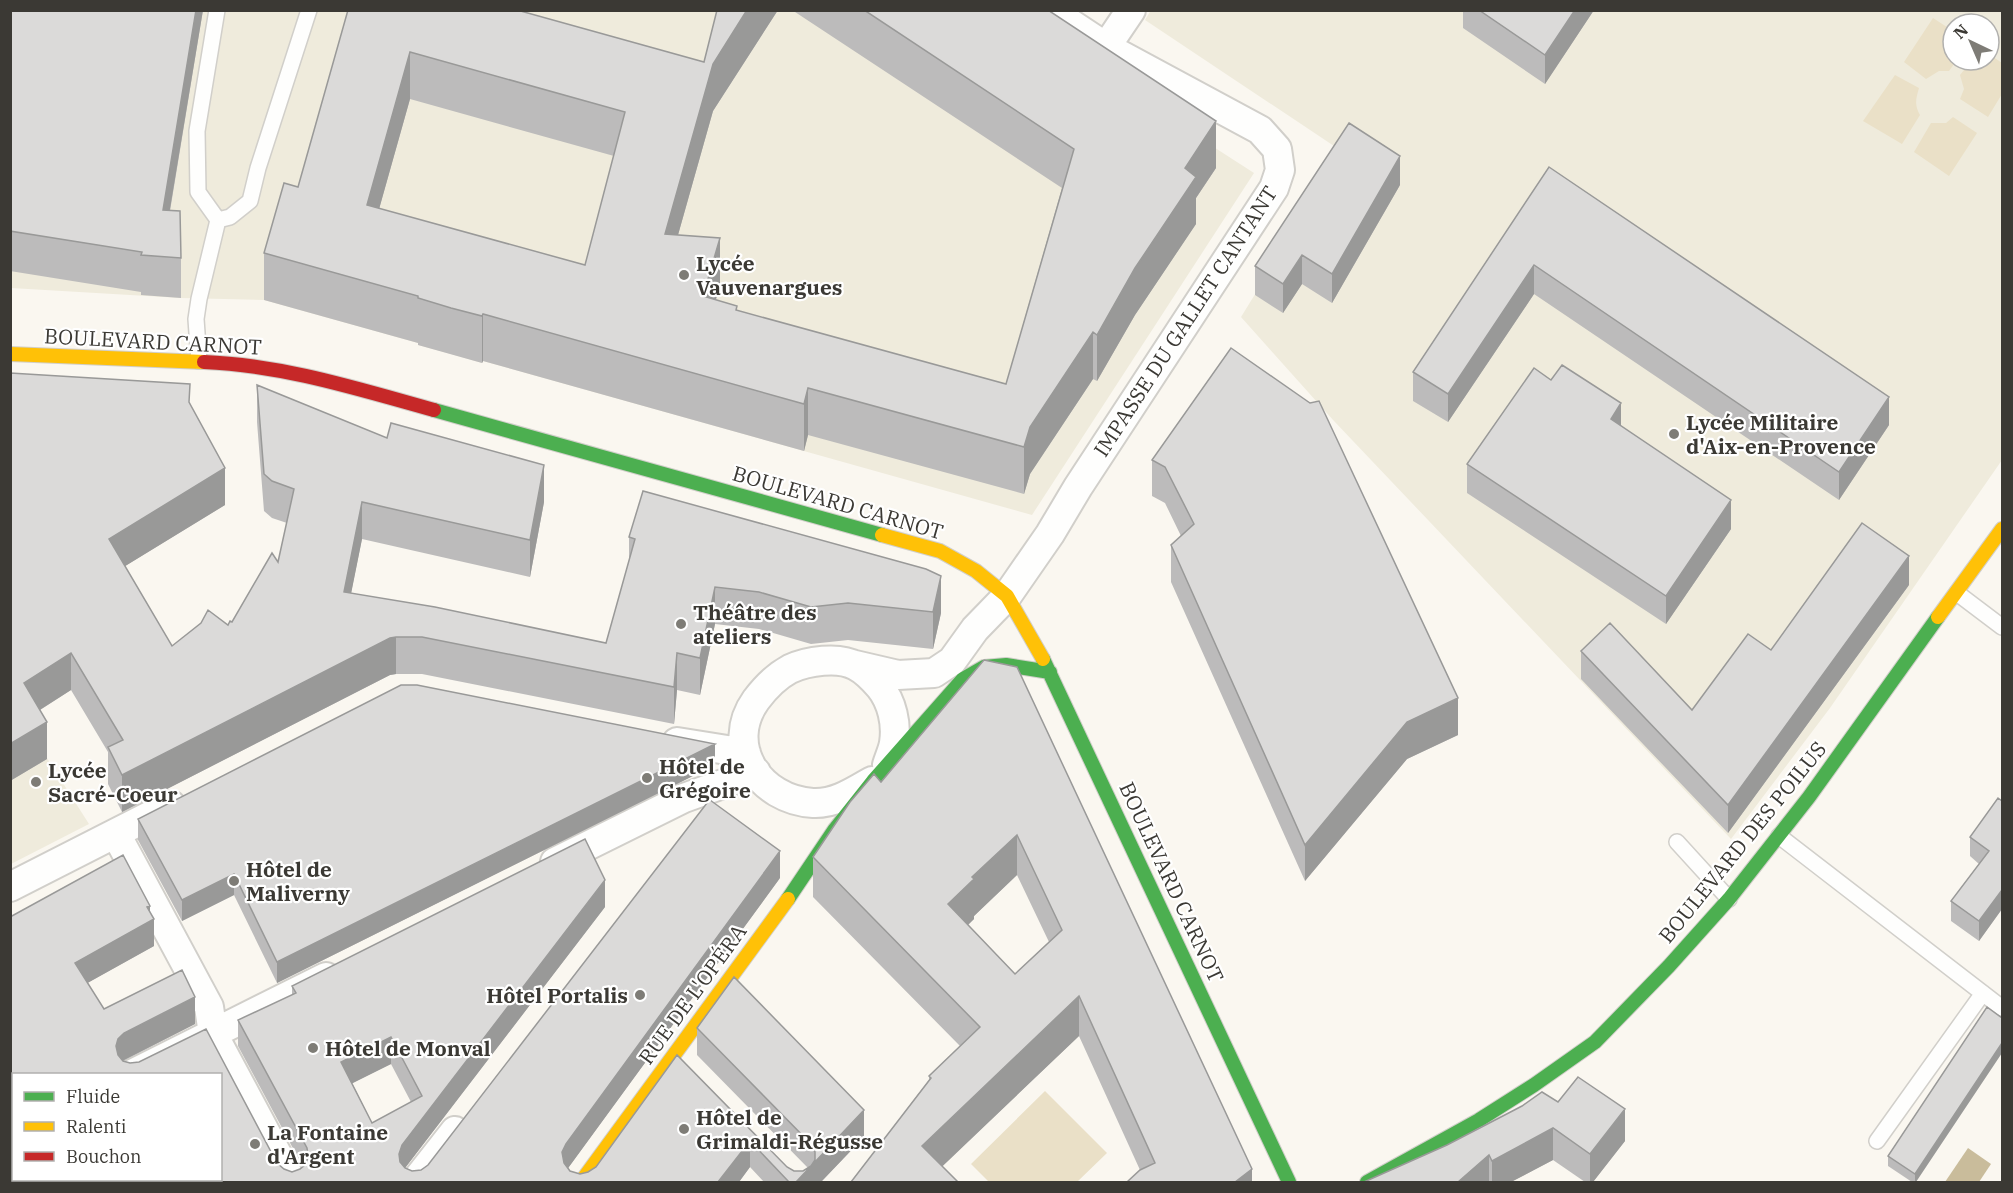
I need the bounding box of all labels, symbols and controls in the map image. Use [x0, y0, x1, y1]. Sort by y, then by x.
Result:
north arrow [1941, 12, 2001, 72]
text: N [1949, 20, 1972, 43]
street label: IMPASSE DU GALLET CANTANT [1087, 180, 1283, 462]
place label: Lycée Vauvenargues [696, 249, 842, 301]
marker: Lycée Vauvenargues [677, 268, 691, 282]
street label: BOULEVARD CARNOT [43, 321, 263, 361]
place label: Lycée Militaire d'Aix-en-Provence [1686, 408, 1876, 460]
marker: Lycée Militaire d'Aix-en-Provence [1667, 427, 1681, 441]
street label: BOULEVARD CARNOT [729, 458, 947, 546]
place label: Théâtre des ateliers [693, 598, 817, 650]
marker: Théâtre des ateliers [674, 617, 688, 631]
street label: BOULEVARD DES POILUS [1652, 735, 1832, 949]
place label: Hôtel de Grégoire [659, 752, 751, 804]
place label: Lycée Sacré-Coeur [48, 756, 178, 808]
marker: Hôtel de Grégoire [640, 771, 654, 785]
marker: Lycée Sacré-Coeur [29, 775, 43, 789]
street label: BOULEVARD CARNOT [1113, 777, 1231, 987]
place label: Hôtel de Maliverny [246, 855, 350, 907]
marker: Hôtel de Maliverny [227, 874, 241, 888]
street label: RUE DE L'OPÉRA [632, 918, 753, 1070]
place label: Hôtel Portalis [486, 981, 628, 1009]
marker: Hôtel Portalis [633, 988, 647, 1002]
place label: Hôtel de Monval [325, 1034, 491, 1062]
marker: Hôtel de Monval [306, 1041, 320, 1055]
legend [12, 1073, 222, 1181]
text: Fluide [66, 1085, 120, 1108]
place label: Hôtel de Grimaldi-Régusse [696, 1103, 883, 1155]
text: Ralenti [66, 1115, 127, 1138]
place label: La Fontaine d'Argent [267, 1118, 388, 1170]
marker: Hôtel de Grimaldi-Régusse [677, 1122, 691, 1136]
marker: La Fontaine d'Argent [248, 1137, 262, 1151]
text: Bouchon [66, 1145, 142, 1168]

